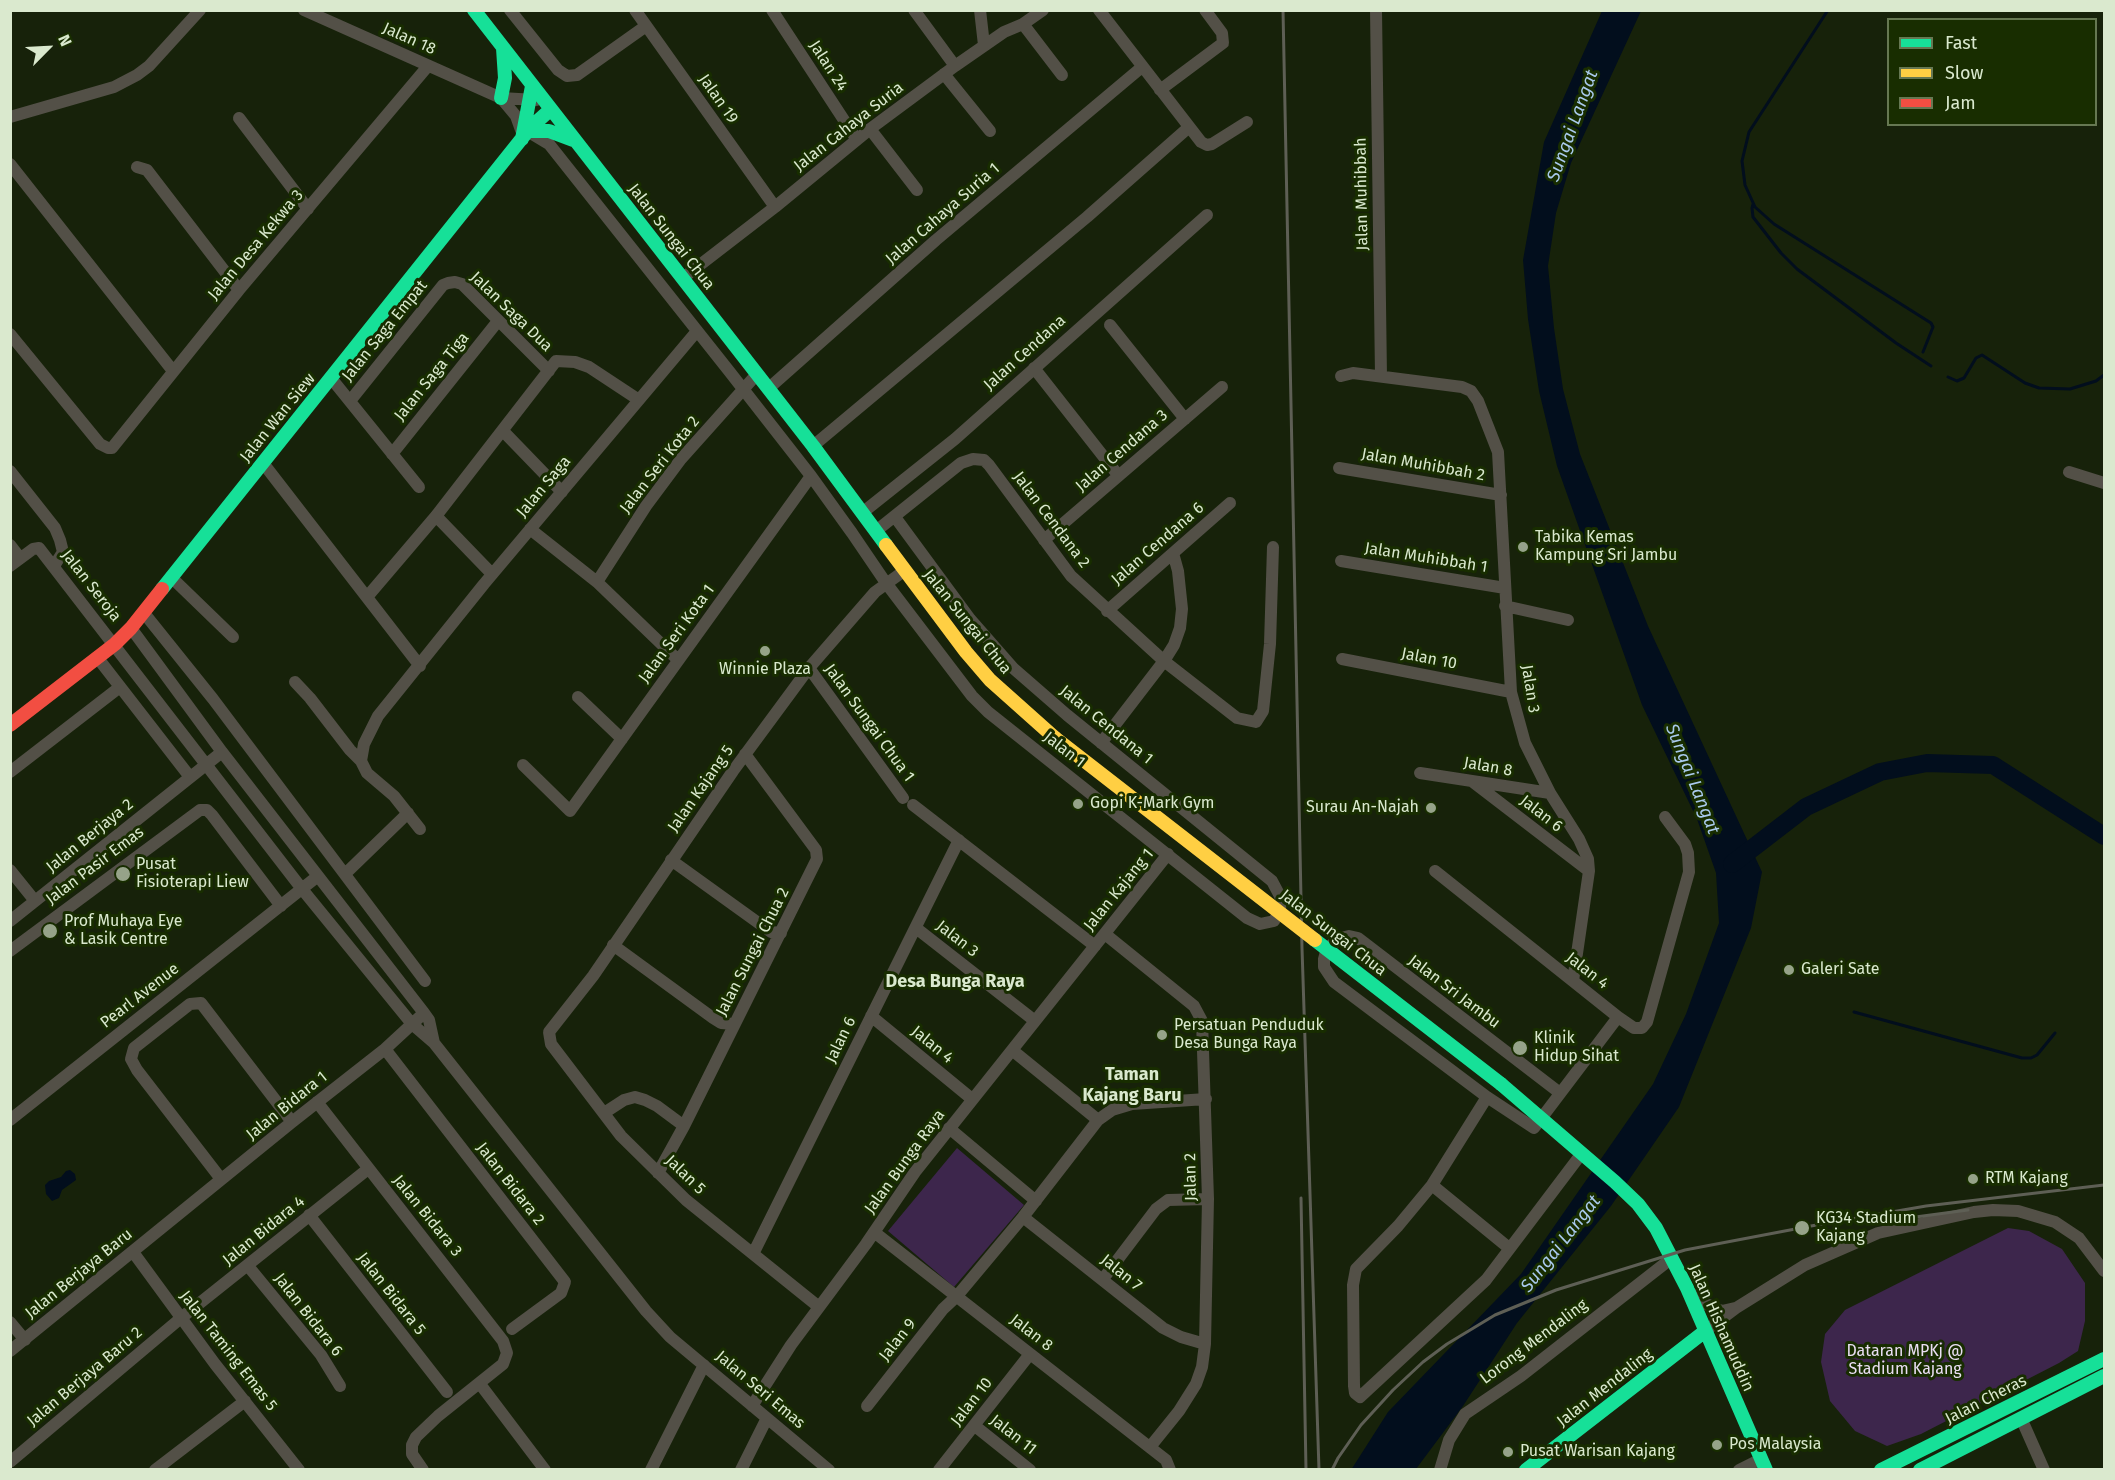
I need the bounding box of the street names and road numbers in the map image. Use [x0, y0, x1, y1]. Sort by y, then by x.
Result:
street label: Jalan 18 [379, 19, 439, 59]
street label: Jalan 24 [805, 37, 851, 95]
street label: Jalan 19 [694, 71, 742, 127]
street label: Jalan Cahaya Suria [790, 78, 908, 176]
street label: Jalan Muhibbah [1351, 137, 1373, 251]
street label: Jalan Cahaya Suria 1 [882, 159, 1004, 269]
street label: Jalan Sungai Chua [624, 180, 718, 294]
street label: Jalan Desa Kekwa 3 [204, 186, 308, 304]
street label: Jalan Saga Dua [466, 268, 556, 356]
street label: Jalan Saga Empat [338, 277, 432, 385]
street label: Jalan Cendana [980, 311, 1070, 395]
street label: Jalan Saga Tiga [391, 329, 473, 425]
street label: Jalan Wan Siew [236, 370, 320, 466]
street label: Jalan Cendana 3 [1072, 406, 1172, 496]
street label: Jalan Seri Kota 2 [616, 413, 704, 517]
street label: Jalan Muhibbah 2 [1360, 445, 1486, 485]
street label: Jalan Saga [513, 452, 575, 522]
street label: Jalan Cendana 2 [1009, 468, 1093, 572]
street label: Jalan Cendana 6 [1108, 499, 1208, 589]
street label: Jalan Muhibbah 1 [1363, 539, 1489, 577]
street label: Jalan Seroja [57, 546, 125, 626]
street label: Jalan Sungai Chua [919, 566, 1015, 678]
street label: Jalan Seri Kota 1 [635, 581, 719, 687]
street label: Jalan 10 [1400, 644, 1458, 674]
street label: Jalan Sungai Chua 1 [820, 660, 918, 786]
street label: Jalan 3 [1517, 664, 1543, 714]
street label: Jalan Cendana 1 [1055, 681, 1157, 769]
street label: Jalan 1 [1039, 728, 1089, 772]
street label: Jalan Kajang 5 [664, 742, 738, 836]
street label: Jalan 8 [1462, 753, 1514, 781]
street label: Jalan 6 [1516, 791, 1566, 837]
street label: Jalan Berjaya 2 [43, 795, 137, 877]
street label: Jalan Pasir Emas [42, 823, 148, 909]
street label: Jalan Kajang 1 [1080, 845, 1158, 935]
street label: Jalan Sungai Chua 2 [712, 885, 794, 1019]
street label: Jalan Sungai Chua [1276, 886, 1390, 980]
street label: Jalan 3 [932, 917, 982, 961]
street label: Jalan 4 [1562, 948, 1612, 994]
street label: Jalan Sri Jambu [1404, 951, 1504, 1033]
street label: Pearl Avenue [97, 959, 183, 1033]
street label: Jalan 6 [822, 1014, 860, 1066]
street label: Jalan 4 [907, 1022, 957, 1068]
street label: Jalan Bidara 1 [243, 1068, 331, 1144]
street label: Jalan Bunga Raya [861, 1106, 949, 1218]
street label: Jalan Bidara 2 [472, 1139, 548, 1229]
street label: Jalan 5 [661, 1151, 709, 1199]
street label: Jalan 2 [1181, 1153, 1201, 1201]
street label: Jalan Bidara 3 [388, 1171, 466, 1261]
street label: Jalan Bidara 4 [219, 1192, 309, 1270]
street label: Jalan Berjaya Baru [22, 1225, 136, 1323]
street label: Jalan Bidara 5 [353, 1249, 429, 1339]
street label: Jalan 7 [1097, 1251, 1145, 1295]
street label: Jalan Hishamuddin [1684, 1261, 1758, 1395]
street label: Jalan Bidara 6 [270, 1270, 346, 1360]
street label: Jalan Taming Emas 5 [175, 1287, 281, 1415]
street label: Lorong Mendaling [1477, 1295, 1591, 1389]
street label: Jalan 8 [1006, 1310, 1056, 1356]
street label: Jalan 9 [875, 1315, 921, 1365]
street label: Jalan Berjaya Baru 2 [24, 1323, 146, 1431]
street label: Jalan Mendaling [1553, 1345, 1657, 1431]
street label: Jalan Seri Emas [711, 1347, 809, 1433]
street label: Jalan Cheras [1942, 1371, 2030, 1429]
street label: Jalan 10 [947, 1374, 997, 1430]
street label: Jalan 11 [986, 1411, 1040, 1459]

